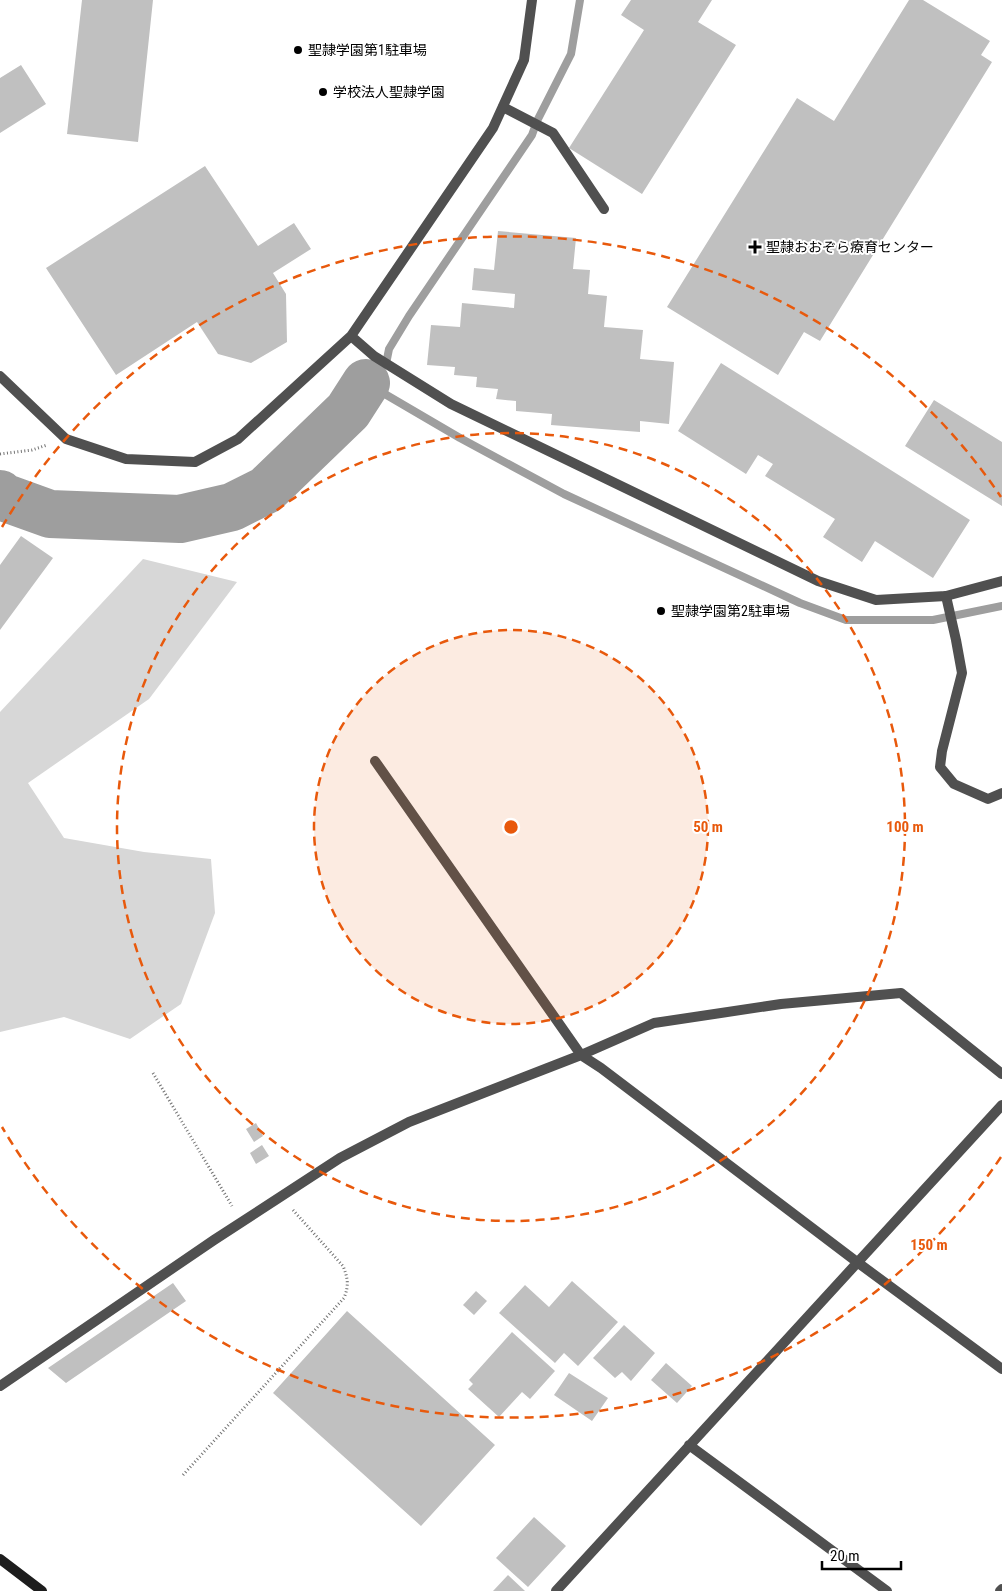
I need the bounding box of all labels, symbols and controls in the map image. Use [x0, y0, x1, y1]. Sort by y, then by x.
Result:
place label: 聖隷学園第1駐車場 [308, 42, 427, 58]
marker: 聖隷学園第1駐車場 [292, 44, 304, 56]
place label: 学校法人聖隷学園 [333, 84, 445, 100]
marker: 学校法人聖隷学園 [317, 86, 329, 98]
place label: 聖隷おおぞら療育センター [766, 239, 934, 255]
marker: 聖隷おおぞら療育センター [748, 240, 762, 254]
place label: 聖隷学園第2駐車場 [671, 603, 790, 619]
marker: 聖隷学園第2駐車場 [655, 605, 667, 617]
centre of rings [502, 818, 520, 836]
text: 50 m [693, 818, 723, 836]
text: 100 m [886, 818, 924, 836]
text: 150 m [910, 1236, 948, 1254]
scale bar [822, 1538, 901, 1570]
text: 20 m [830, 1547, 860, 1565]

